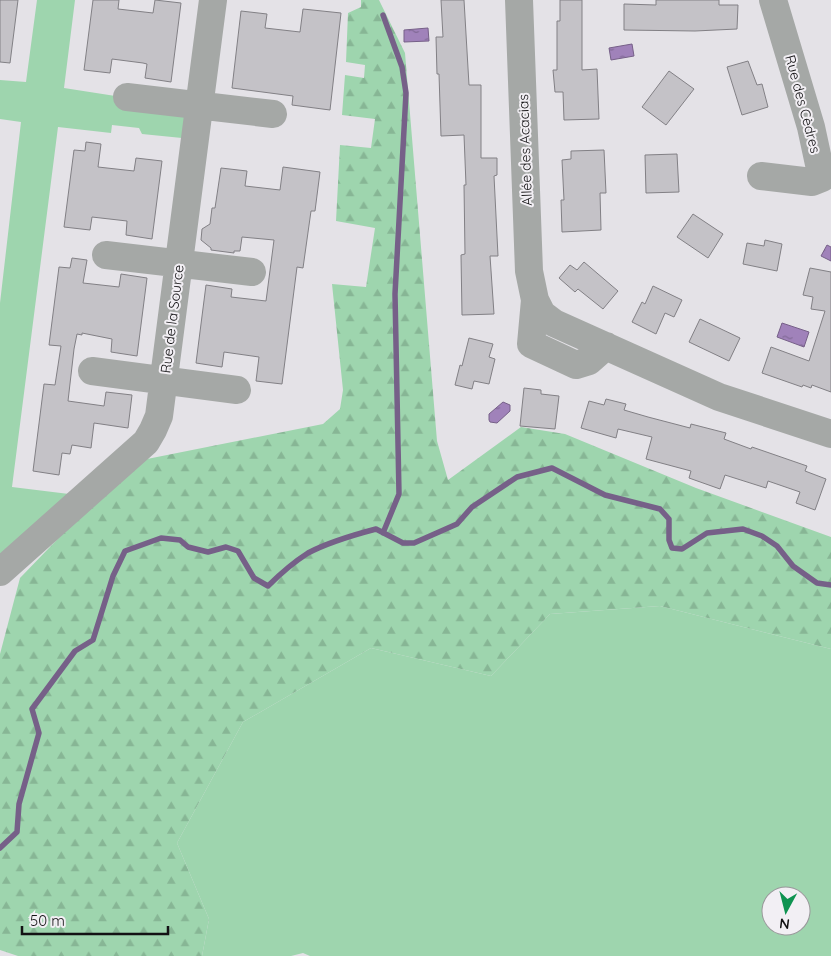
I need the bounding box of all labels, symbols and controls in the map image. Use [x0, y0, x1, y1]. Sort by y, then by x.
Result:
street label: Rue des Cèdres [781, 53, 825, 155]
street label: Allée des Acacias [514, 94, 536, 206]
street label: Rue de la Source [156, 264, 188, 374]
north arrow [761, 886, 811, 936]
scale bar [22, 904, 169, 936]
text: 50 m [30, 911, 65, 930]
text: N [778, 914, 791, 933]

